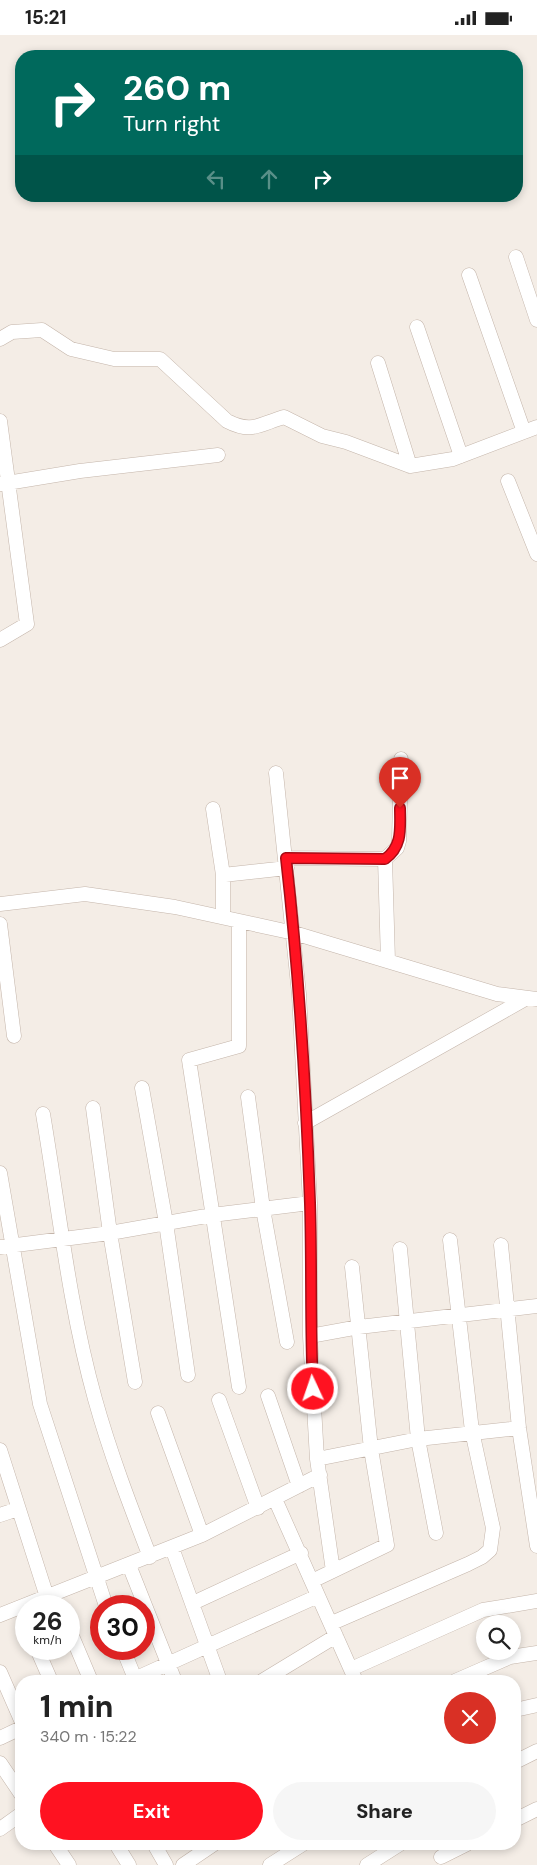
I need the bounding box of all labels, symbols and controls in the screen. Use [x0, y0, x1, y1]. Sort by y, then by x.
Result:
text: 15:21 [25, 5, 66, 30]
text: 260 m [123, 65, 231, 111]
icon: right [40, 70, 105, 135]
text: Turn right [123, 109, 220, 138]
icon: left [202, 165, 230, 193]
icon: ahead [255, 165, 283, 193]
icon: right [308, 165, 336, 193]
pin [379, 757, 421, 808]
icon: arrive [386, 764, 414, 792]
position arrow [286, 1362, 338, 1414]
speed limit sign: 30 [90, 1595, 155, 1660]
text: 26 [32, 1605, 63, 1638]
map controls [476, 1615, 521, 1660]
button: search [476, 1615, 521, 1660]
text: km/h [33, 1632, 62, 1648]
text: 1 min [40, 1687, 113, 1726]
button: close [444, 1692, 496, 1744]
text: 340 m · 15:22 [40, 1726, 137, 1747]
button: Exit [40, 1782, 263, 1840]
button: Share [273, 1782, 496, 1840]

